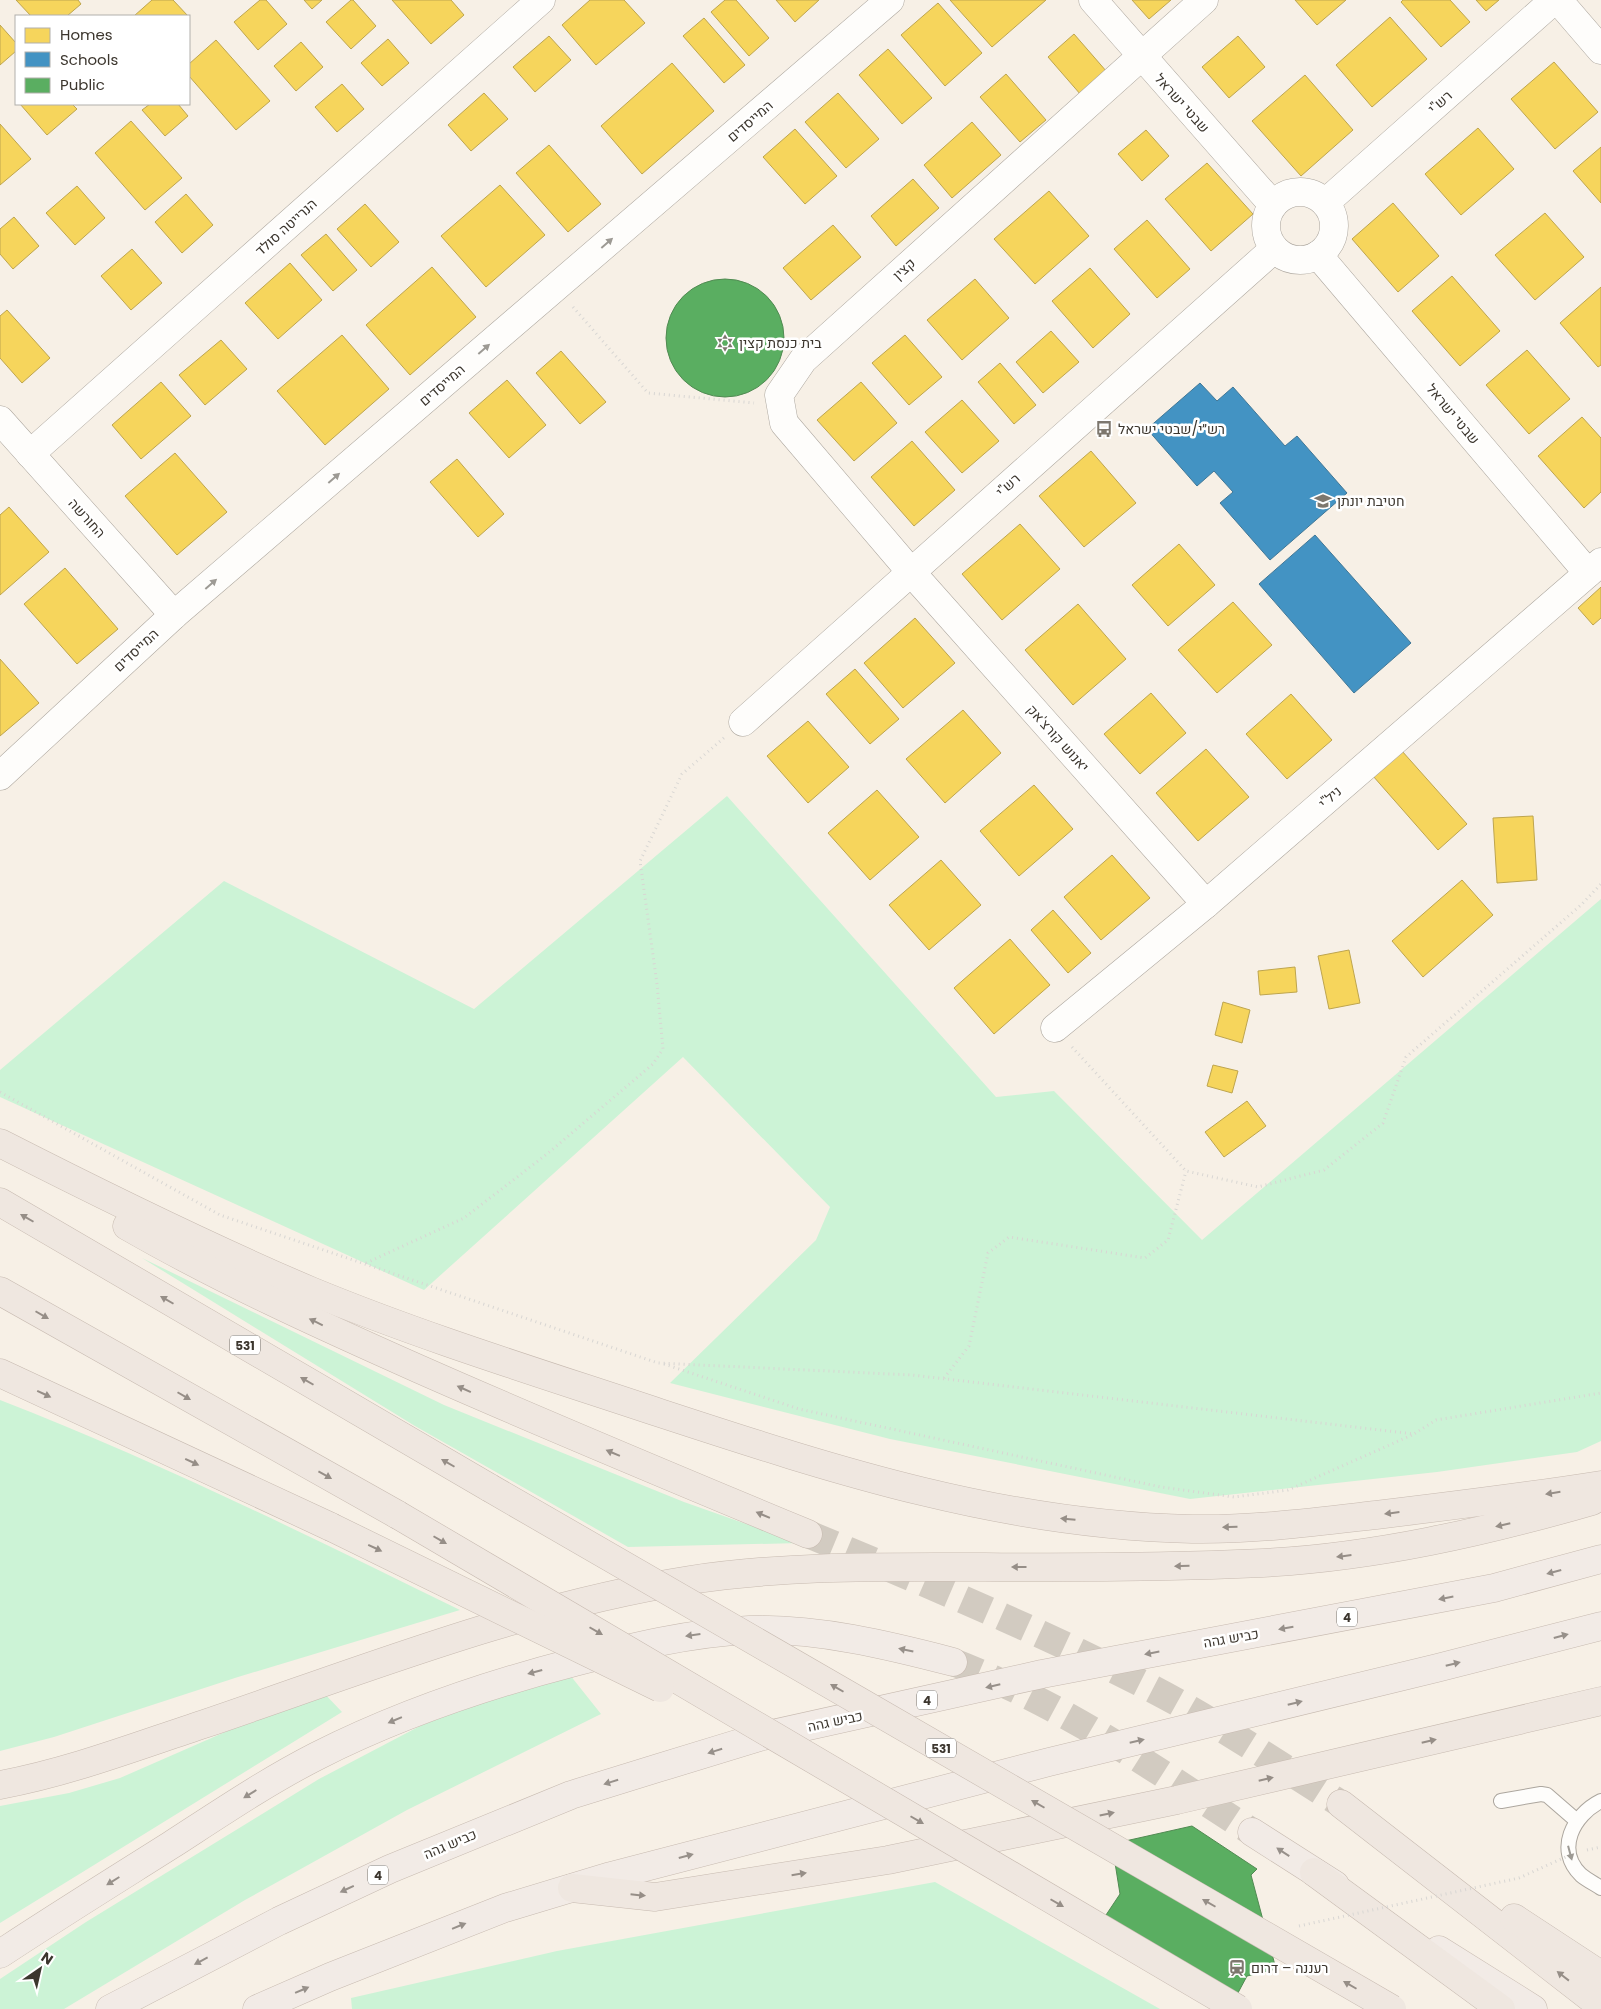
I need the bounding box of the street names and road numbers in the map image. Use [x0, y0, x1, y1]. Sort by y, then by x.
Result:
street label: שבטי ישראל [1150, 69, 1214, 137]
street label: רש"י [1424, 86, 1456, 118]
street label: המייסדים [723, 95, 777, 147]
street label: הנרייטה סולד [251, 194, 321, 260]
street label: קצין [888, 253, 920, 285]
street label: המייסדים [415, 359, 469, 411]
street label: שבטי ישראל [1422, 379, 1484, 449]
street label: רש"י [992, 469, 1024, 501]
street label: החורשה [64, 494, 110, 542]
street label: המייסדים [109, 624, 163, 676]
street label: יאנוש קורצ'אק [1022, 700, 1094, 776]
street label: ניל"י [1314, 781, 1346, 813]
road number: 531 [230, 1336, 260, 1354]
road number: 4 [1337, 1608, 1357, 1626]
street label: כביש גהה [1202, 1623, 1260, 1653]
road number: 4 [917, 1690, 937, 1710]
street label: כביש גהה [806, 1705, 864, 1737]
road number: 531 [926, 1739, 956, 1758]
street label: כביש גהה [420, 1824, 480, 1864]
road number: 4 [368, 1866, 388, 1884]

